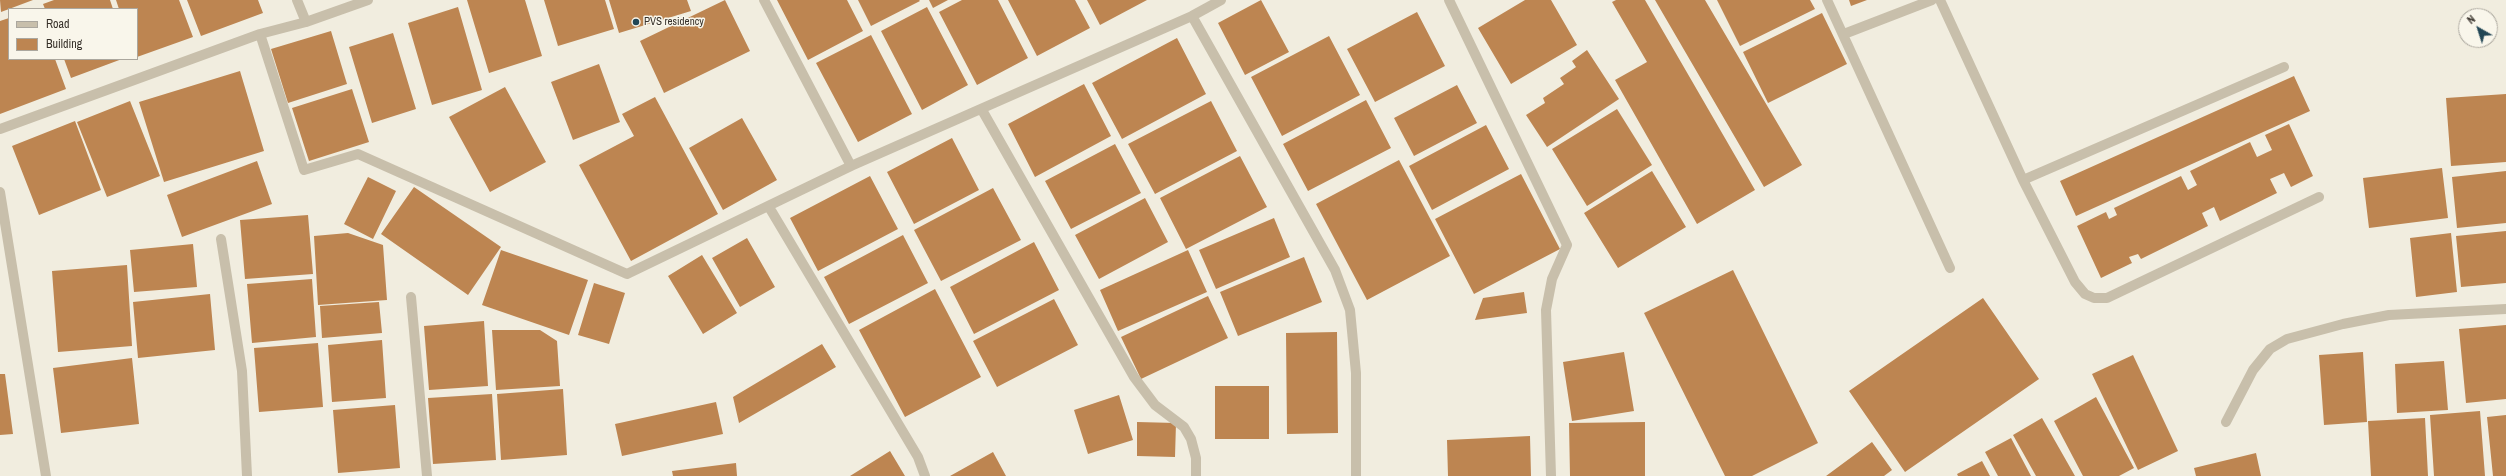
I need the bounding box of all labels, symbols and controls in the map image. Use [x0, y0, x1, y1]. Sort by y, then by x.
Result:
legend [8, 8, 138, 60]
north arrow [2458, 8, 2498, 48]
text: N [2464, 12, 2478, 27]
place label: PVS residency [644, 15, 704, 29]
text: Road [46, 16, 70, 32]
marker: PVS residency [631, 17, 641, 27]
text: Building [46, 36, 82, 52]

